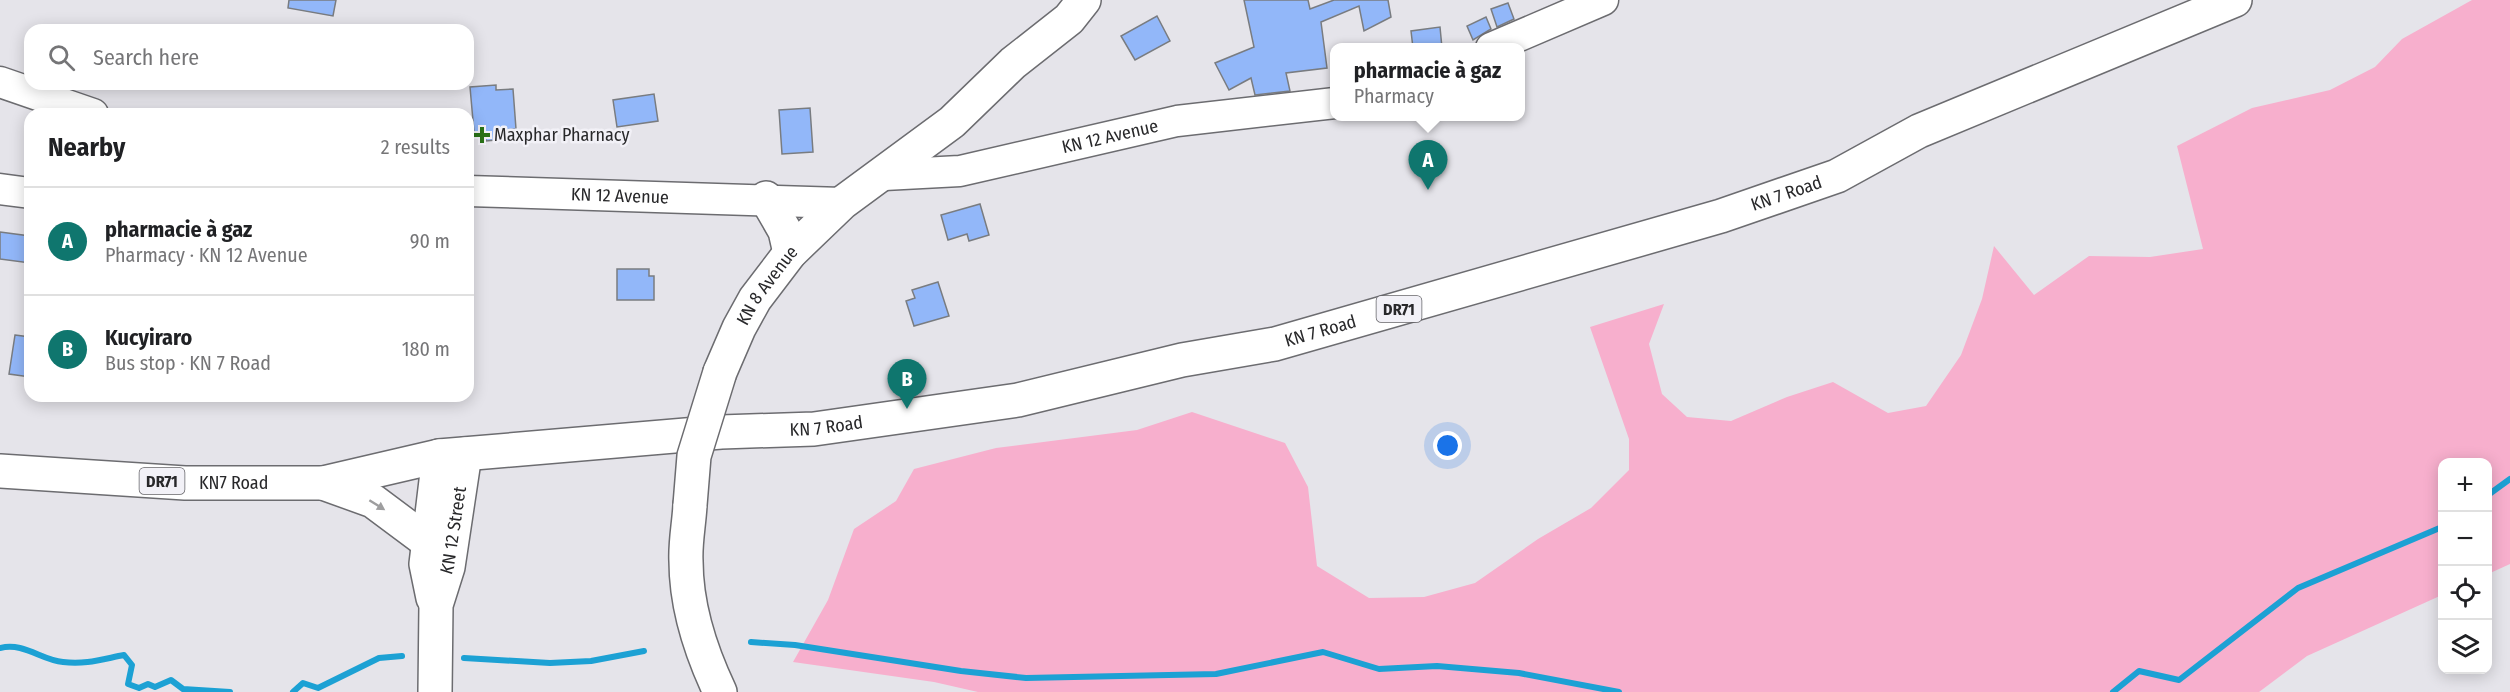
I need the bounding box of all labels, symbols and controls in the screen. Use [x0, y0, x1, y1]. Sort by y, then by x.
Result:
search box [24, 24, 474, 90]
icon: search [45, 41, 78, 74]
popup [1330, 43, 1525, 121]
text: Search here [93, 44, 199, 71]
text: pharmacie à gaz [1354, 57, 1501, 84]
text: Pharmacy [1354, 84, 1434, 108]
street label: KN 12 Avenue [1060, 115, 1160, 158]
place label: Maxphar Pharnacy [494, 124, 630, 146]
marker: Maxphar Pharnacy [475, 128, 489, 142]
text: Nearby [48, 132, 125, 163]
text: 2 results [381, 135, 450, 159]
pin: A [1408, 140, 1448, 190]
street label: KN 7 Road [1748, 171, 1825, 216]
street label: KN 12 Avenue [571, 183, 669, 208]
text: pharmacie à gaz [105, 216, 252, 243]
text: A [62, 229, 73, 253]
text: 90 m [410, 229, 450, 253]
street label: KN 8 Avenue [732, 241, 802, 329]
text: Pharmacy · KN 12 Avenue [105, 243, 308, 267]
road number: DR71 [1376, 296, 1422, 322]
street label: KN 7 Road [1282, 310, 1359, 352]
text: Kucyiraro [105, 324, 192, 351]
text: B [62, 337, 73, 361]
text: 180 m [402, 337, 450, 361]
text: Bus stop · KN 7 Road [105, 351, 271, 375]
pin: B [888, 360, 926, 409]
street label: KN 7 Road [789, 411, 864, 441]
your location [1433, 431, 1462, 460]
map controls [2438, 458, 2492, 674]
button: + [2438, 458, 2492, 512]
road number: DR71 [140, 468, 184, 494]
street label: KN7 Road [199, 472, 268, 494]
street label: KN 12 Street [435, 485, 471, 577]
one-way arrow [369, 500, 385, 511]
button: − [2438, 512, 2492, 566]
button: locate [2438, 566, 2492, 620]
button: layers [2438, 620, 2492, 674]

